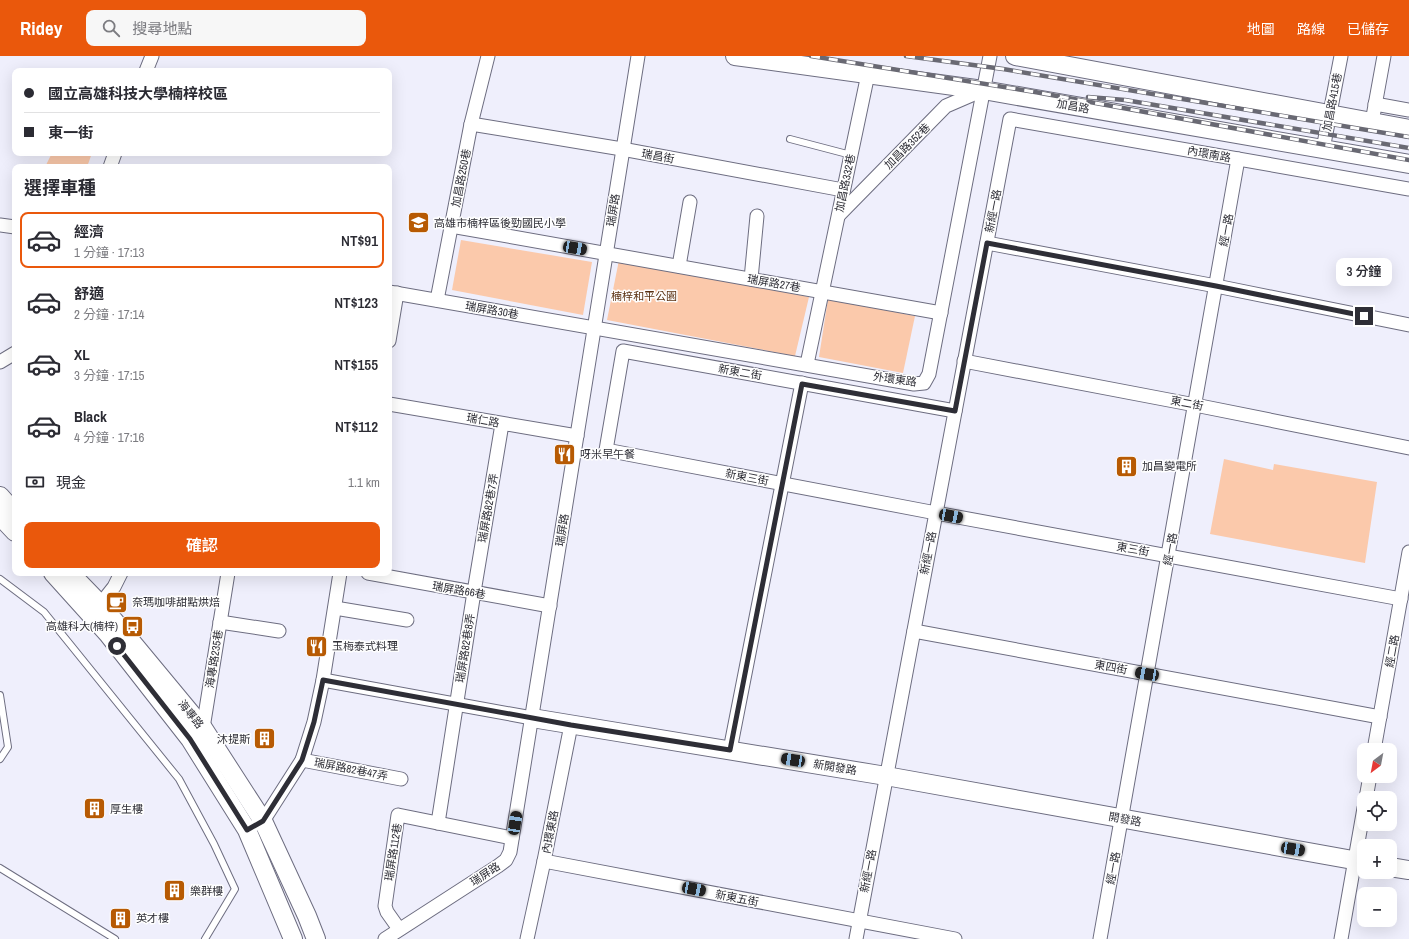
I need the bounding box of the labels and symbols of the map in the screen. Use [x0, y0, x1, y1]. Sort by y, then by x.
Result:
street label: 加昌路415巷 [1319, 72, 1345, 132]
street label: 加昌路 [1056, 96, 1090, 116]
street label: 加昌路352巷 [881, 120, 933, 172]
street label: 內環南路 [1186, 143, 1232, 165]
street label: 瑞昌街 [641, 146, 675, 166]
street label: 加昌路250巷 [448, 148, 474, 208]
street label: 加昌路332巷 [832, 153, 858, 213]
street label: 新經一路 [982, 188, 1004, 234]
street label: 瑞屏路 [604, 193, 622, 227]
school or university icon: 高雄市楠梓區後勁國民小學 [405, 210, 431, 236]
street label: 經一路 [1216, 213, 1236, 247]
place label: 高雄市楠梓區後勁國民小學 [434, 216, 566, 230]
car [562, 240, 588, 256]
callout: 3 分鐘 [1336, 258, 1392, 286]
street label: 瑞屏路27巷 [746, 271, 802, 295]
park label: 楠梓和平公園 [611, 289, 677, 303]
street label: 瑞屏路30巷 [464, 298, 520, 322]
route end [1355, 307, 1373, 325]
street label: 新東二街 [717, 361, 763, 383]
street label: 外環東路 [872, 369, 918, 389]
street label: 東二街 [1169, 393, 1205, 413]
street label: 瑞仁路 [466, 410, 500, 430]
restaurant icon: 呀米早午餐 [552, 441, 578, 467]
place label: 呀米早午餐 [580, 447, 635, 461]
building icon: 加昌變電所 [1113, 453, 1139, 479]
place label: 加昌變電所 [1142, 459, 1197, 473]
street label: 新東三街 [724, 466, 770, 488]
street label: 瑞屏路82巷7弄 [475, 472, 501, 544]
car [938, 508, 964, 524]
street label: 瑞屏路 [553, 513, 571, 547]
street label: 新經一路 [917, 530, 939, 576]
street label: 經一路 [1160, 532, 1180, 566]
street label: 東三街 [1116, 539, 1150, 559]
street label: 瑞屏路66巷 [431, 578, 487, 602]
cafe icon: 奈瑪咖啡甜點烘焙 [104, 589, 130, 615]
place label: 奈瑪咖啡甜點烘焙 [132, 595, 220, 609]
street label: 瑞屏路82巷8弄 [453, 612, 477, 684]
bus stop icon: 高雄科大(楠梓) [120, 613, 146, 639]
place label: 高雄科大(楠梓) [46, 619, 118, 633]
street label: 海專路235巷 [202, 629, 226, 689]
restaurant icon: 玉梅泰式料理 [304, 633, 330, 659]
street label: 經二路 [1382, 634, 1402, 668]
route start [108, 637, 126, 655]
place label: 玉梅泰式料理 [332, 639, 398, 653]
street label: 東四街 [1094, 657, 1128, 677]
car [1134, 666, 1160, 682]
street label: 海專路 [175, 697, 207, 731]
building icon: 沐提斯 [252, 726, 278, 752]
place label: 沐提斯 [217, 732, 250, 746]
north arrow [1357, 743, 1397, 783]
car [780, 752, 806, 768]
street label: 瑞屏路82巷47弄 [313, 755, 389, 783]
street label: 新開發路 [812, 757, 858, 777]
building icon: 厚生樓 [82, 796, 108, 822]
place label: 厚生樓 [110, 802, 143, 816]
street label: 內環東路 [539, 809, 561, 855]
street label: 開發路 [1108, 809, 1142, 829]
car [507, 810, 523, 836]
street label: 瑞屏路112巷 [382, 822, 404, 882]
car [1280, 841, 1306, 857]
street label: 新經一路 [857, 848, 879, 894]
street label: 經一路 [1103, 851, 1123, 885]
street label: 瑞屏路 [467, 859, 503, 889]
building icon: 樂群樓 [162, 878, 188, 904]
car [681, 881, 707, 897]
place label: 樂群樓 [190, 884, 223, 898]
street label: 新東五街 [714, 887, 760, 909]
building icon: 英才樓 [108, 905, 134, 931]
place label: 英才樓 [136, 911, 169, 925]

